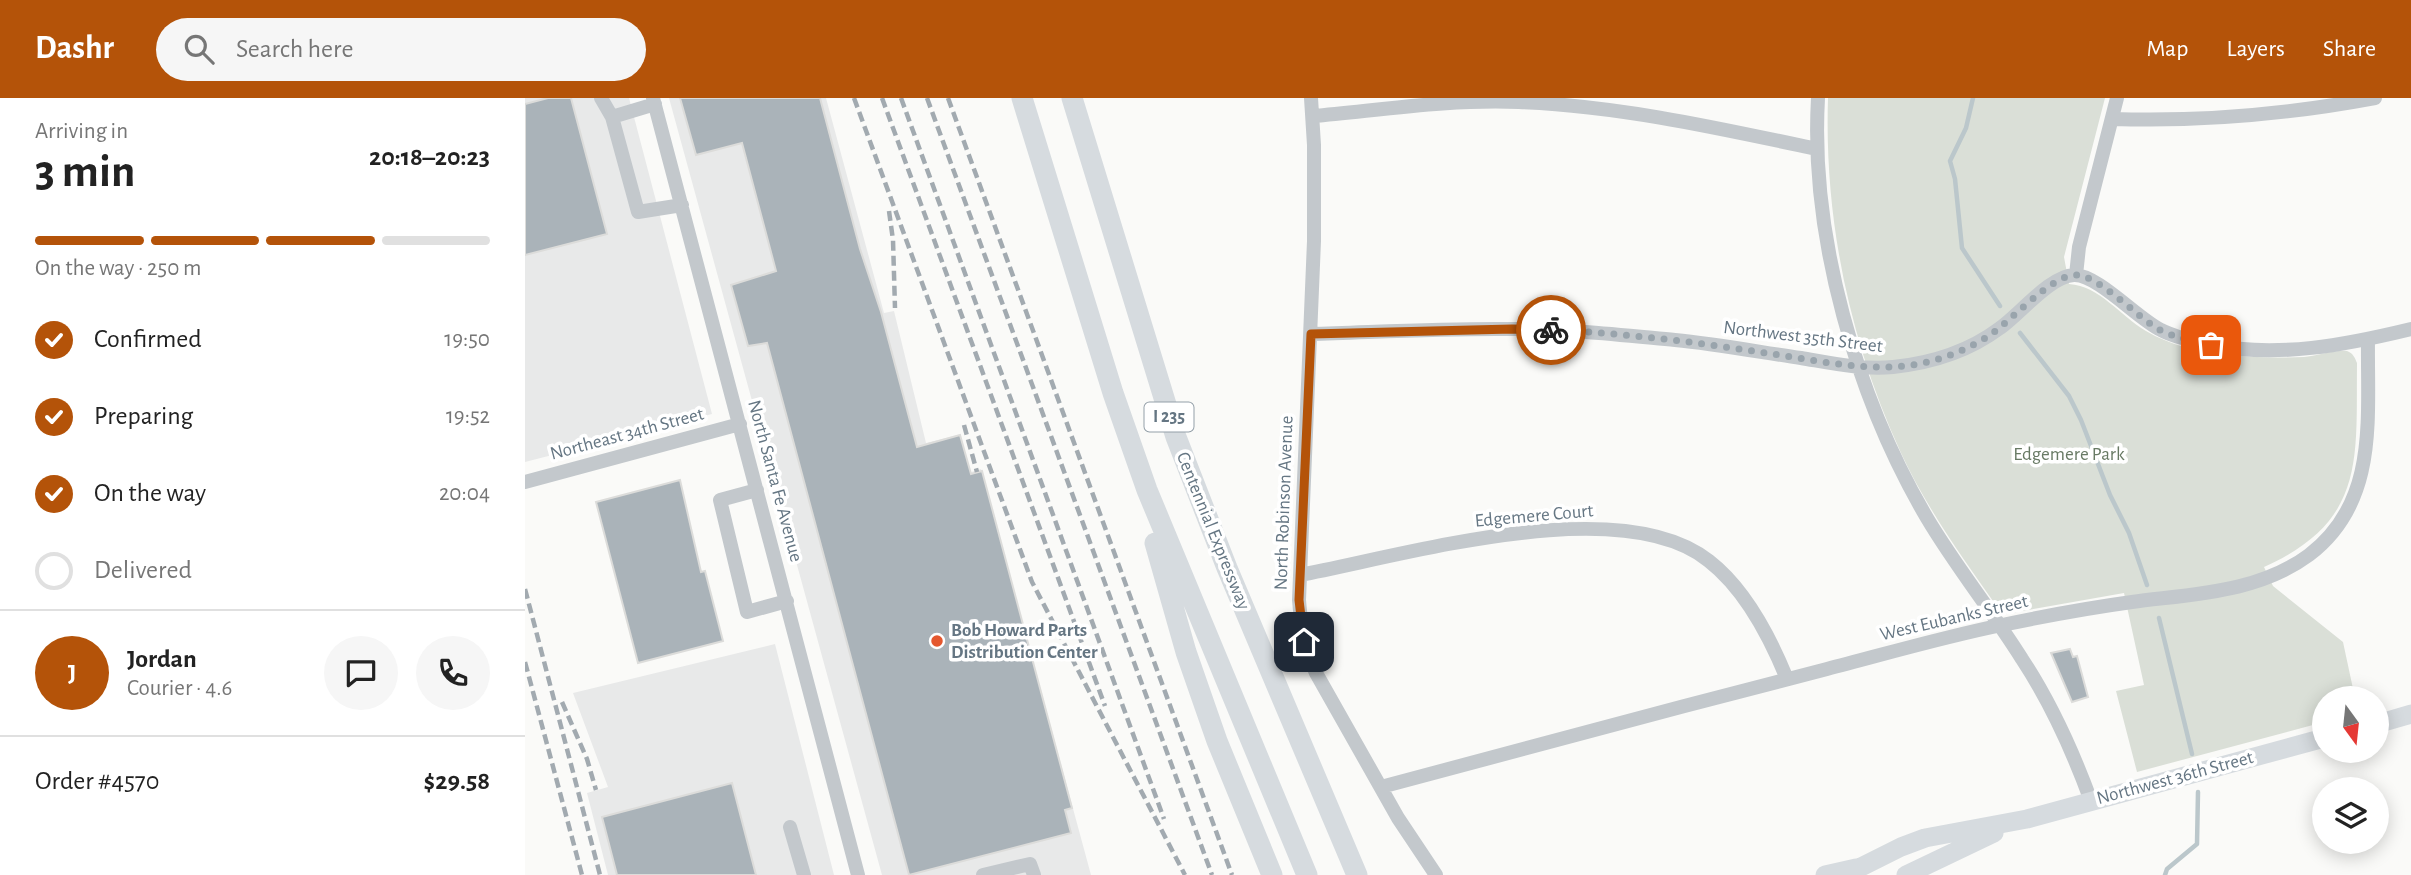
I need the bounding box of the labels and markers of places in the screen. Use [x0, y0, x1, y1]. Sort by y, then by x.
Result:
pin [2181, 315, 2241, 375]
pin [1274, 612, 1334, 672]
place label: Bob Howard Parts Distribution Center [951, 621, 1098, 662]
marker: Bob Howard Parts Distribution Center [929, 633, 945, 649]

